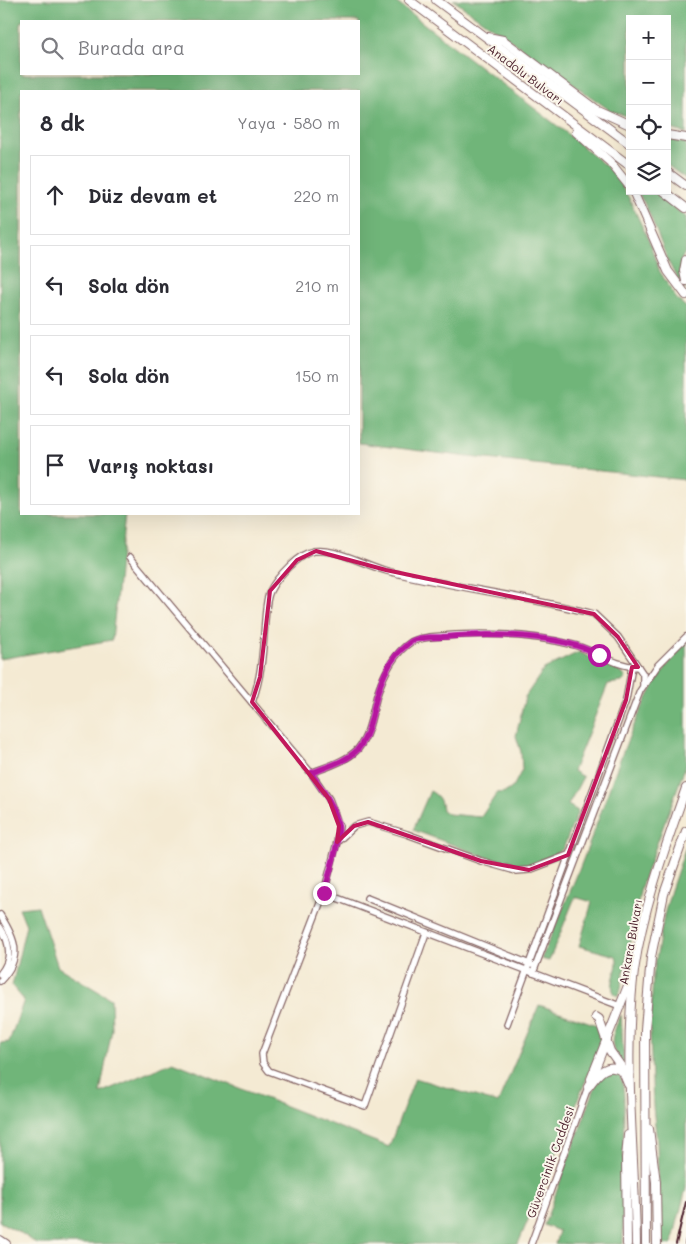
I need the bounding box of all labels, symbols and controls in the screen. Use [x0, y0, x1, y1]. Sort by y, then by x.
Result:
map controls [626, 15, 671, 195]
button: + [626, 15, 671, 60]
search box [20, 20, 360, 75]
icon: search [38, 34, 66, 62]
text: Burada ara [78, 35, 185, 60]
street label: Anadolu Bulvarı [485, 40, 567, 108]
button: − [626, 60, 671, 105]
button: locate [626, 105, 671, 150]
text: 8 dk [40, 109, 85, 136]
text: Yaya · 580 m [237, 112, 340, 133]
button: layers [626, 150, 671, 195]
icon: ahead [41, 181, 69, 209]
text: Düz devam et [88, 183, 217, 208]
text: 220 m [293, 185, 339, 206]
icon: left [41, 271, 69, 299]
text: Sola dön [88, 273, 170, 298]
text: 210 m [295, 275, 339, 296]
icon: left [41, 361, 69, 389]
text: Sola dön [88, 363, 170, 388]
text: 150 m [295, 365, 339, 386]
icon: arrive [41, 451, 69, 479]
text: Varış noktası [88, 453, 214, 478]
route start [588, 644, 611, 667]
route end [313, 882, 336, 905]
street label: Ankara Bulvarı [615, 898, 645, 986]
street label: Güvercinlik Caddesi [522, 1104, 578, 1220]

